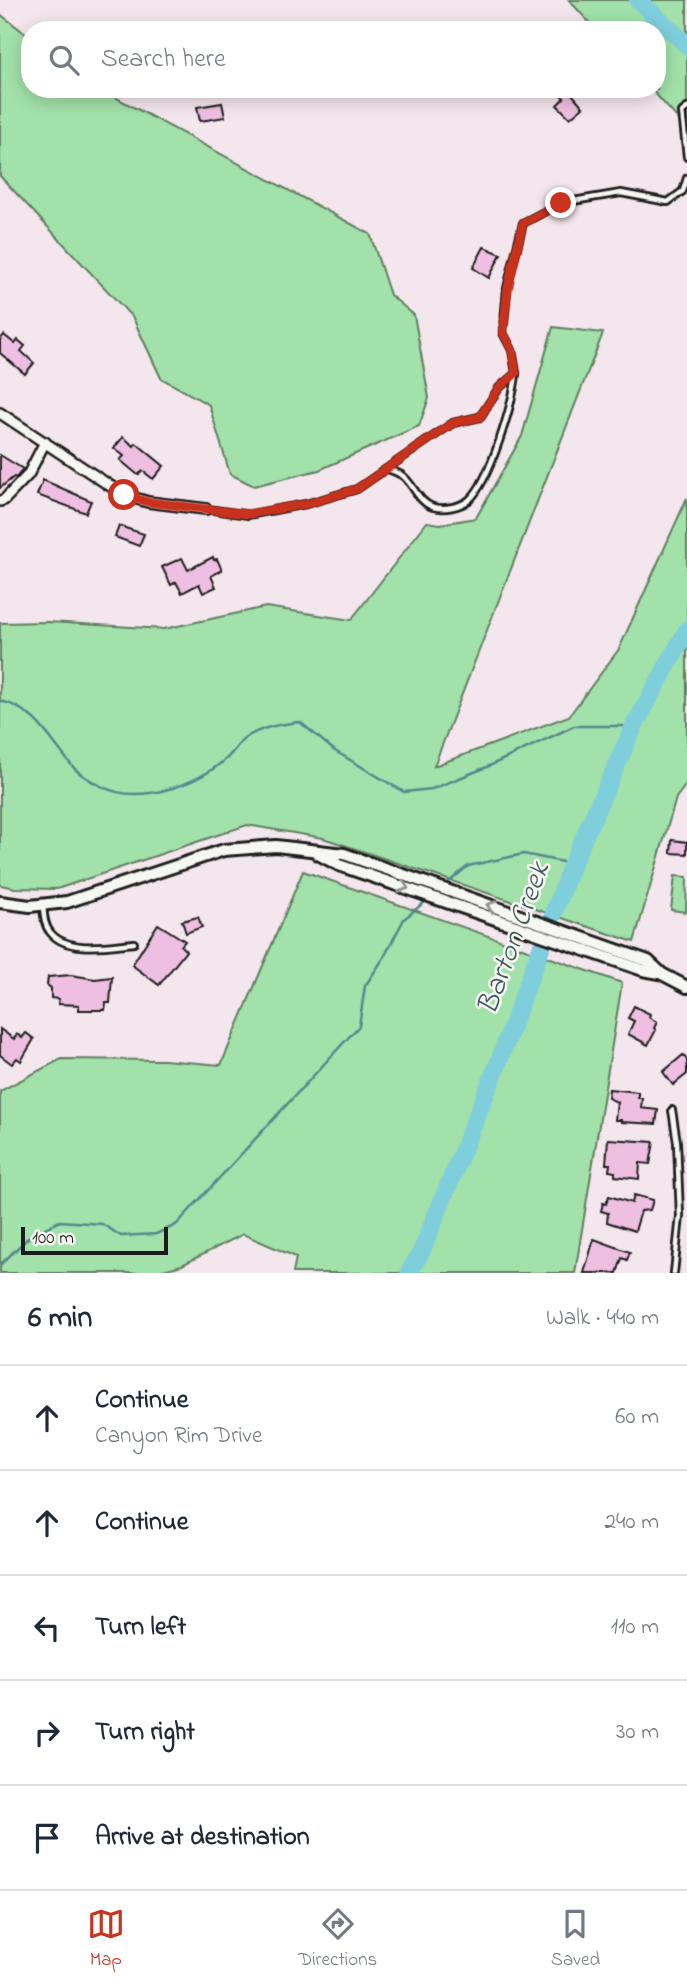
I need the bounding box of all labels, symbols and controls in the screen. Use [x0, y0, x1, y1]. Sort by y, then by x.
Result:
search box [21, 21, 666, 98]
icon: search [45, 41, 83, 79]
text: Search here [101, 41, 226, 79]
route end [545, 187, 576, 218]
route start [108, 479, 139, 510]
water label: Barton Creek [467, 855, 564, 1021]
one-way arrow [397, 879, 410, 893]
one-way arrow [485, 900, 497, 914]
scale bar [21, 1224, 168, 1256]
text: 100 m [32, 1225, 74, 1252]
text: 6 min [28, 1297, 92, 1341]
text: Walk · 440 m [546, 1302, 659, 1335]
text: Continue [95, 1382, 188, 1420]
icon: ahead [28, 1399, 66, 1437]
text: 60 m [615, 1401, 659, 1434]
text: Canyon Rim Drive [95, 1420, 262, 1453]
icon: ahead [28, 1504, 66, 1542]
text: Continue [95, 1504, 188, 1542]
text: 240 m [605, 1506, 659, 1539]
icon: left [28, 1609, 66, 1647]
text: Turn left [95, 1609, 186, 1647]
text: 110 m [611, 1611, 659, 1644]
icon: right [28, 1714, 66, 1752]
text: Turn right [95, 1714, 195, 1752]
text: 30 m [616, 1716, 659, 1749]
icon: arrive [28, 1819, 66, 1857]
text: Arrive at destination [95, 1819, 310, 1857]
tab: Map [87, 1905, 125, 1974]
tab: Directions [298, 1905, 377, 1974]
tab: Saved [551, 1905, 600, 1974]

